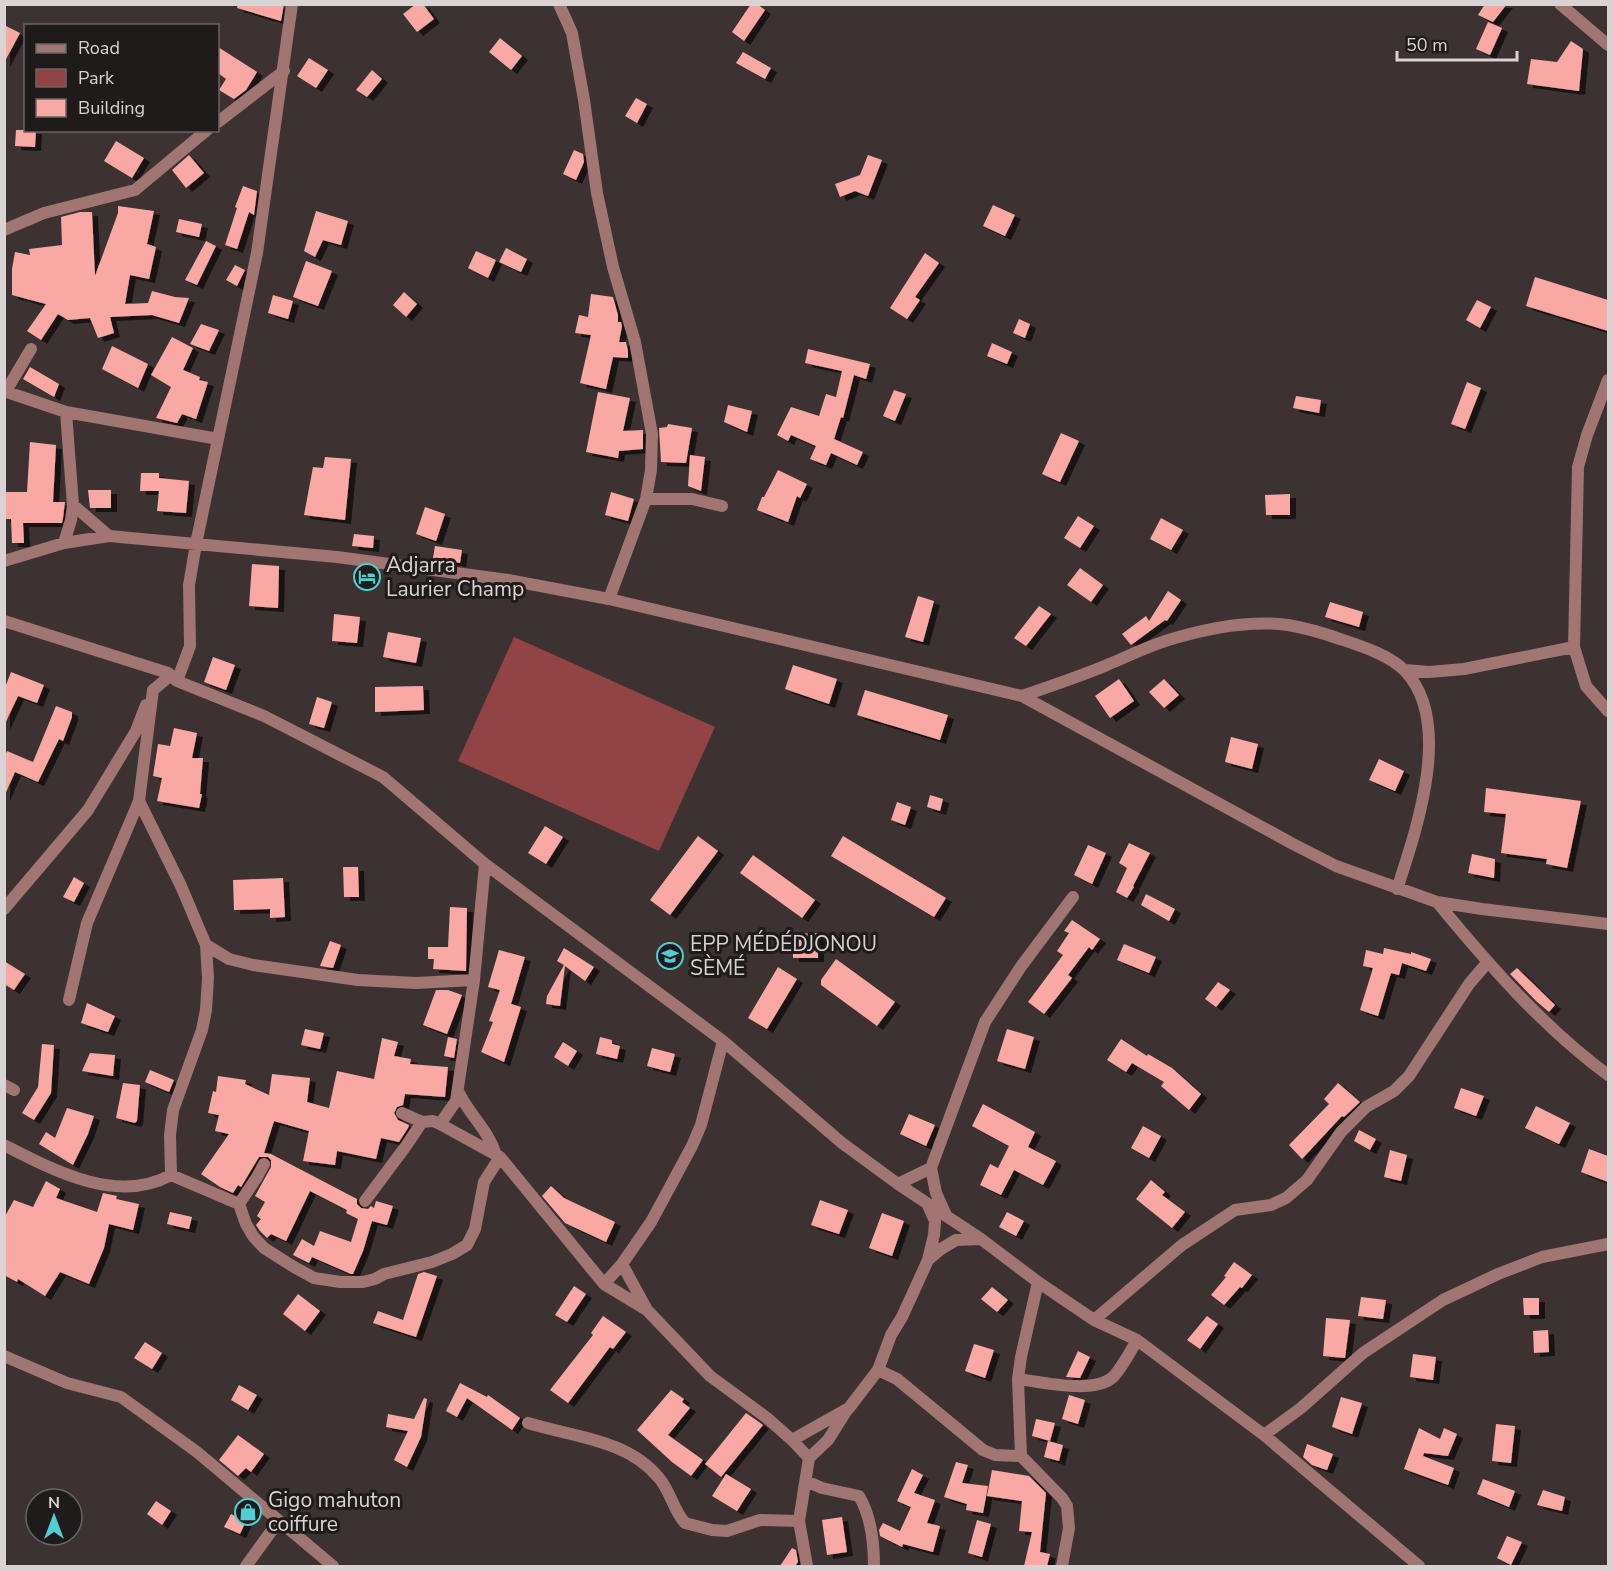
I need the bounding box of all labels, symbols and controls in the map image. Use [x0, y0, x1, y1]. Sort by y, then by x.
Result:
legend [24, 24, 219, 132]
scale bar [1397, 24, 1517, 62]
text: 50 m [1406, 33, 1448, 57]
text: Road [78, 36, 120, 60]
text: Park [78, 66, 115, 90]
text: Building [78, 96, 145, 120]
place label: Adjarra Laurier Champ [386, 551, 524, 603]
hotel icon: Adjarra Laurier Champ [352, 562, 382, 592]
place label: EPP MÉDÉDJONOU SÈMÉ [690, 930, 877, 982]
school or university icon: EPP MÉDÉDJONOU SÈMÉ [655, 941, 685, 971]
place label: Gigo mahuton coiffure [268, 1486, 401, 1538]
north arrow [24, 1487, 84, 1547]
text: N [48, 1492, 60, 1514]
shop icon: Gigo mahuton coiffure [233, 1497, 263, 1527]

